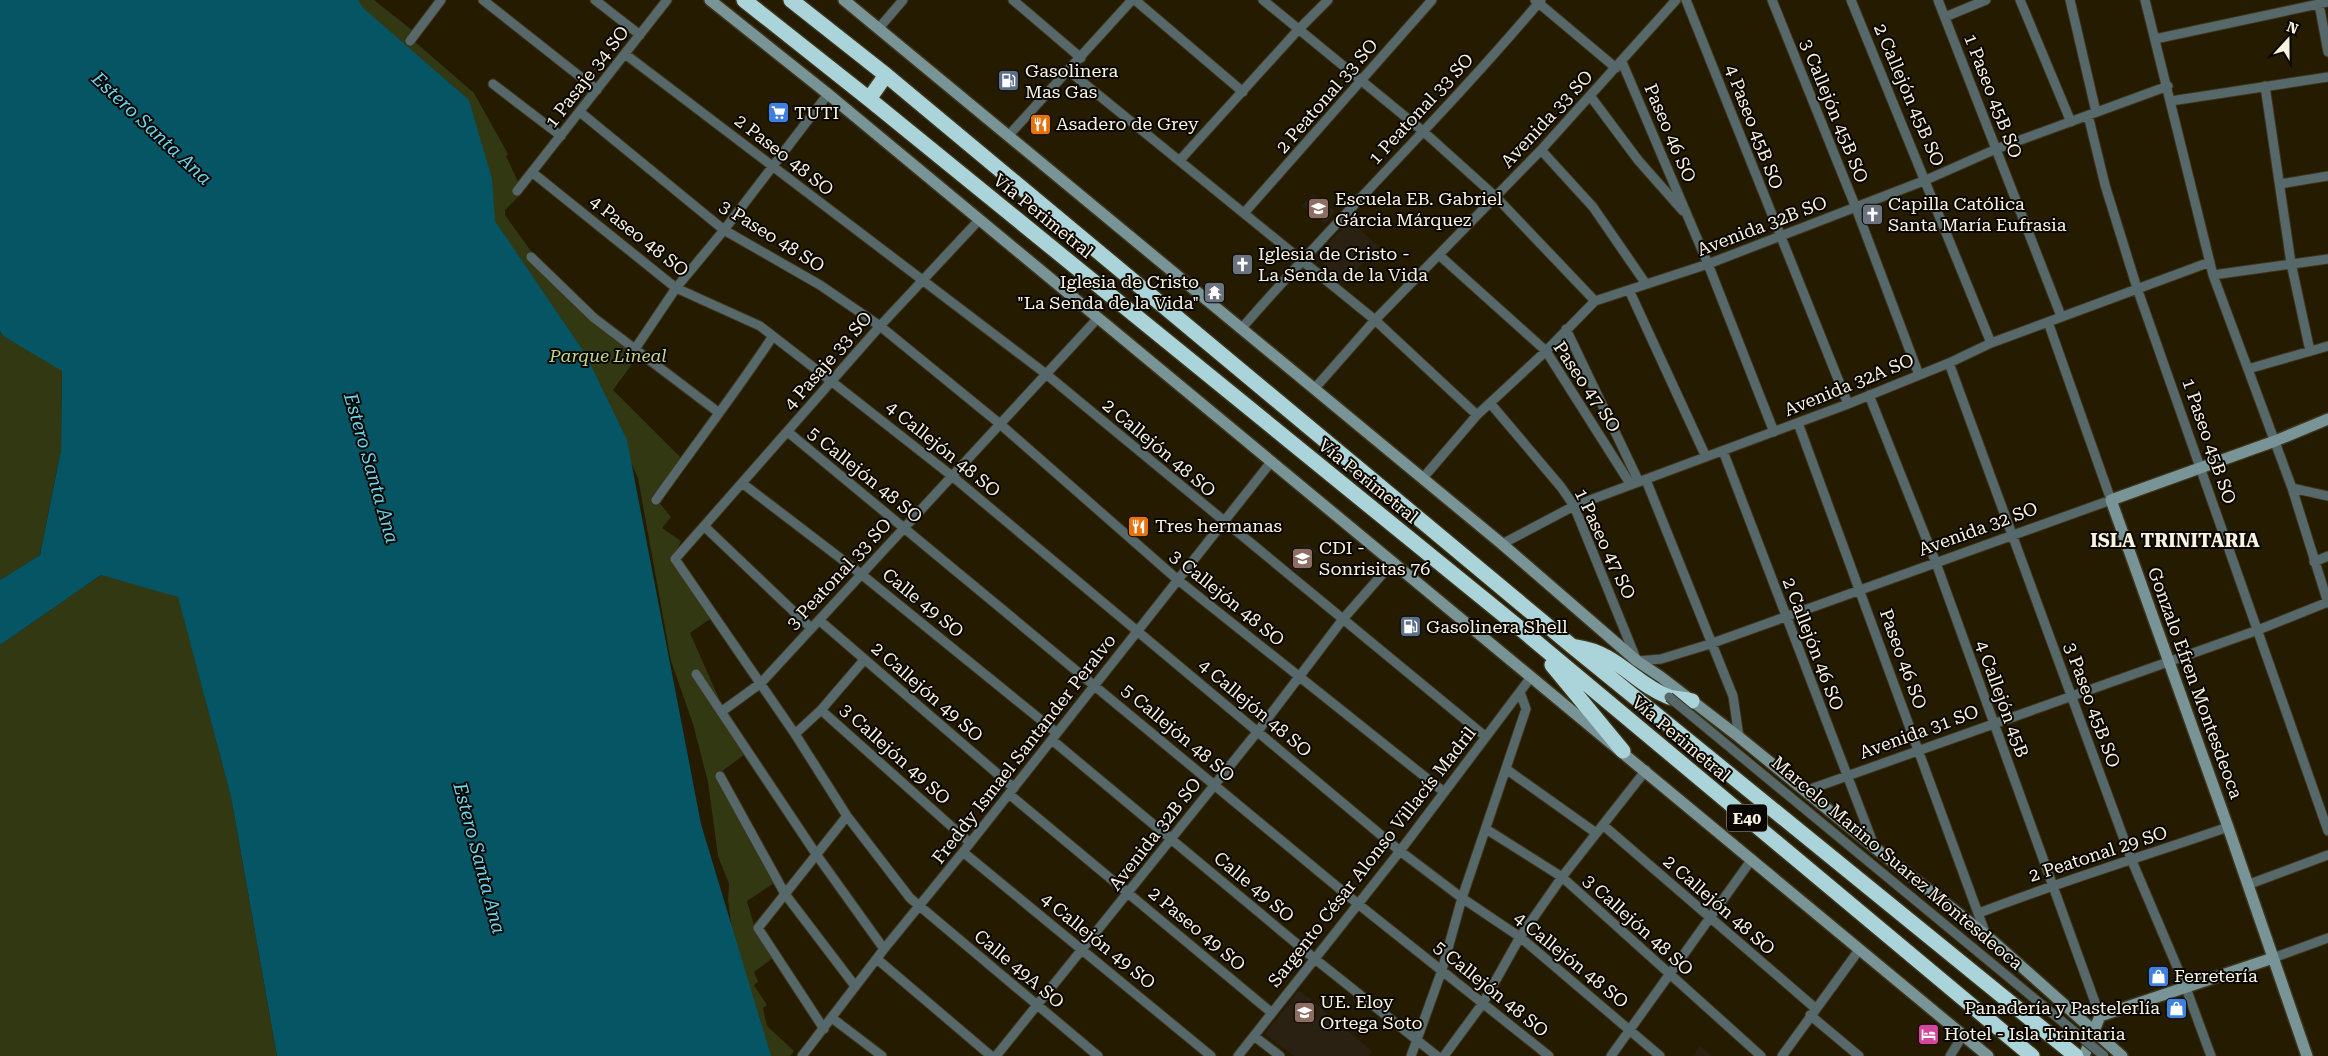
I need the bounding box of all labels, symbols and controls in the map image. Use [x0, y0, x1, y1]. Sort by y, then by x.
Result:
north arrow [2263, 15, 2313, 65]
text: N [2285, 18, 2301, 37]
street label: 2 Callejón 45B SO [1870, 20, 1949, 169]
street label: 1 Pasaje 34 SO [540, 22, 633, 132]
street label: 1 Paseo 45B SO [1960, 31, 2027, 161]
street label: 2 Peatonal 33 SO [1271, 34, 1382, 157]
street label: 3 Callejón 45B SO [1796, 36, 1873, 186]
street label: 1 Peatonal 33 SO [1364, 49, 1478, 169]
place label: Gasolinera Mas Gas [1025, 60, 1119, 102]
street label: 4 Paseo 45B SO [1721, 62, 1788, 192]
water label: Estero Santa Ana [86, 66, 216, 190]
street label: Avenida 33 SO [1496, 66, 1597, 172]
fuel station icon: Gasolinera Mas Gas [997, 69, 1021, 93]
street label: Paseo 46 SO [1640, 80, 1701, 185]
supermarket icon: TUTI [766, 101, 790, 125]
place label: TUTI [794, 102, 839, 123]
street label: 2 Paseo 48 SO [731, 110, 838, 200]
restaurant icon: Asadero de Grey [1028, 112, 1052, 136]
place label: Asadero de Grey [1056, 113, 1199, 134]
street label: Vía Perimetral [989, 169, 1098, 263]
place label: Escuela EB. Gabriel Gárcia Márquez [1335, 188, 1503, 230]
street label: 4 Paseo 48 SO [586, 191, 693, 281]
street label: Avenida 32B SO [1694, 191, 1830, 260]
place label: Capilla Católica Santa María Eufrasia [1888, 193, 2067, 235]
street label: 3 Paseo 48 SO [716, 195, 829, 276]
school or university icon: Escuela EB. Gabriel Gárcia Márquez [1307, 197, 1331, 221]
church icon: Capilla Católica Santa María Eufrasia [1860, 202, 1884, 226]
place label: Iglesia de Cristo - La Senda de la Vida [1258, 243, 1428, 285]
church icon: Iglesia de Cristo - La Senda de la Vida [1230, 252, 1254, 276]
place label: Iglesia de Cristo "La Senda de la Vida" [1017, 271, 1199, 313]
temple icon: Iglesia de Cristo "La Senda de la Vida" [1203, 280, 1227, 304]
street label: 4 Pasaje 33 SO [779, 307, 876, 414]
street label: Paseo 47 SO [1549, 337, 1625, 436]
park label: Parque Lineal [548, 345, 667, 366]
street label: Avenida 32A SO [1781, 349, 1917, 420]
street label: 1 Paseo 45B SO [2178, 375, 2241, 506]
water label: Estero Santa Ana [339, 389, 404, 546]
street label: 2 Callejón 48 SO [1099, 394, 1220, 501]
street label: 4 Callejón 48 SO [882, 396, 1005, 501]
street label: 5 Callejón 48 SO [804, 422, 927, 527]
street label: Vía Perimetral [1314, 434, 1423, 528]
street label: 1 Paseo 47 SO [1571, 485, 1640, 602]
street label: Avenida 32 SO [1915, 497, 2040, 560]
street label: 3 Peatonal 33 SO [782, 514, 896, 634]
restaurant icon: Tres hermanas [1127, 514, 1151, 538]
place label: Tres hermanas [1155, 515, 1282, 536]
district label: ISLA TRINITARIA [2090, 529, 2260, 552]
place label: CDI - Sonrisitas 76 [1319, 537, 1430, 579]
street label: 3 Callejón 48 SO [1166, 545, 1289, 650]
school or university icon: CDI - Sonrisitas 76 [1291, 546, 1315, 570]
street label: Calle 49 SO [879, 564, 968, 642]
street label: Gonzalo Efren Montesdeoca [2144, 564, 2247, 802]
street label: 2 Callejón 46 SO [1778, 574, 1849, 713]
street label: Paseo 46 SO [1876, 606, 1931, 712]
fuel station icon: Gasolinera Shell [1398, 615, 1422, 639]
place label: Gasolinera Shell [1426, 616, 1568, 637]
street label: Freddy Ismael Santander Peralvo [927, 630, 1120, 868]
street label: 2 Callejón 49 SO [867, 637, 987, 746]
street label: 4 Callejón 45B [1972, 637, 2033, 760]
street label: 3 Paseo 45B SO [2060, 639, 2125, 770]
street label: 4 Callejón 48 SO [1195, 654, 1316, 761]
street label: 5 Callejón 48 SO [1118, 679, 1239, 786]
street label: Vía Perimetral [1628, 691, 1735, 786]
street label: 3 Callejón 49 SO [836, 699, 955, 809]
street label: Avenida 31 SO [1856, 700, 1981, 763]
street label: Sargento César Alonso Villacís Madril [1263, 722, 1480, 991]
street label: Marcelo Marino Suarez Montesdeoca [1768, 751, 2027, 974]
street label: Avenida 32B SO [1104, 773, 1205, 894]
water label: Estero Santa Ana [448, 779, 511, 936]
road number: E40 [1727, 804, 1767, 831]
street label: 2 Peatonal 29 SO [2026, 821, 2170, 886]
street label: Calle 49 SO [1210, 847, 1299, 926]
street label: 2 Callejón 48 SO [1659, 850, 1779, 959]
street label: 3 Callejón 48 SO [1579, 870, 1698, 980]
street label: 2 Paseo 49 SO [1145, 882, 1250, 975]
street label: 4 Callejón 49 SO [1037, 888, 1160, 993]
street label: 4 Callejón 48 SO [1510, 907, 1633, 1012]
street label: Calle 49A SO [970, 925, 1069, 1012]
street label: 5 Callejón 48 SO [1430, 936, 1553, 1041]
shop icon: Ferretería [2146, 964, 2170, 988]
place label: Ferretería [2174, 965, 2258, 986]
place label: UE. Eloy Ortega Soto [1320, 991, 1423, 1033]
shop icon: Panadería y Pastelerlía [2164, 996, 2188, 1020]
place label: Panadería y Pastelerlía [1964, 997, 2160, 1018]
school or university icon: UE. Eloy Ortega Soto [1292, 1000, 1316, 1024]
hotel icon: Hotel - Isla Trinitaria [1916, 1022, 1940, 1046]
place label: Hotel - Isla Trinitaria [1944, 1023, 2126, 1044]

